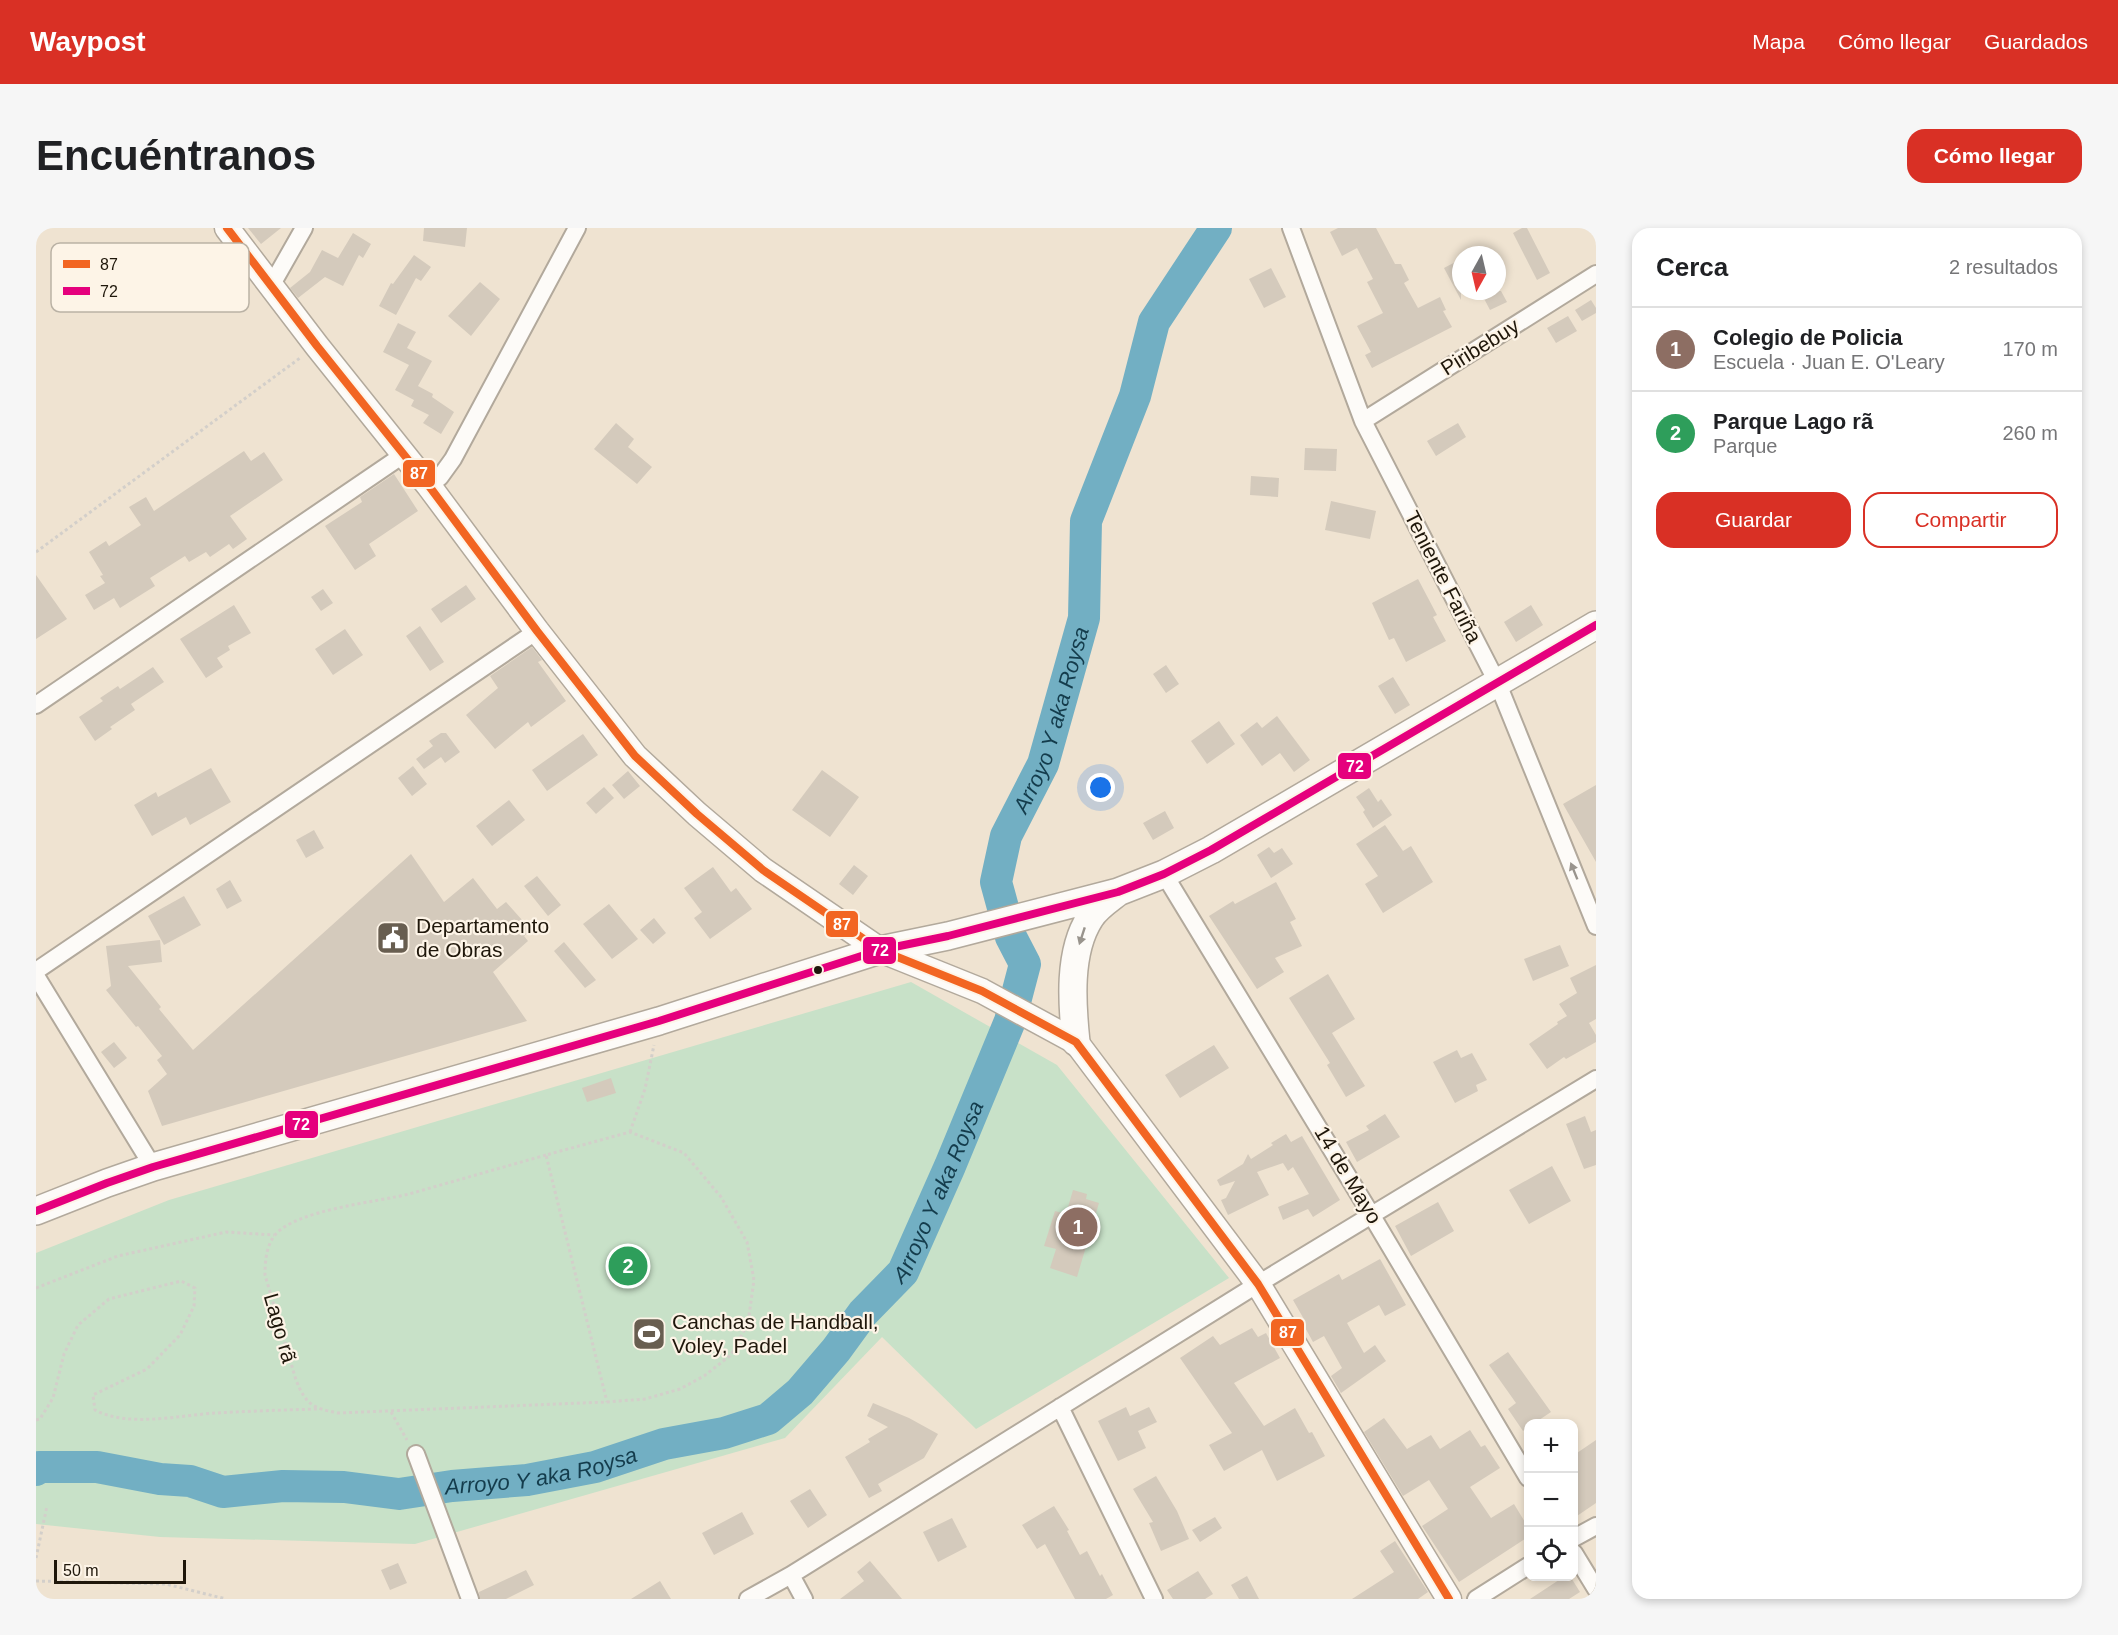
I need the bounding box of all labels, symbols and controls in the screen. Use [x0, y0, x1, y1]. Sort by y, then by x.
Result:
text: Waypost [30, 26, 146, 57]
text: Mapa [1752, 30, 1805, 53]
text: Cómo llegar [1838, 30, 1951, 53]
text: Guardados [1984, 30, 2088, 53]
button: Cómo llegar [1907, 129, 2082, 183]
text: Encuéntranos [36, 132, 316, 179]
legend [51, 243, 249, 312]
north arrow [1452, 246, 1506, 300]
text: Cerca [1656, 252, 1728, 282]
text: 87 [100, 256, 118, 273]
text: 2 resultados [1949, 256, 2058, 278]
text: 72 [100, 283, 118, 300]
street label: Piribebuy [1437, 313, 1523, 380]
text: Colegio de Policia [1713, 325, 1902, 350]
text: 1 [1670, 338, 1681, 360]
text: 170 m [2002, 338, 2058, 360]
text: Escuela · Juan E. O'Leary [1713, 351, 1945, 373]
text: Parque Lago rã [1713, 409, 1873, 434]
text: 2 [1670, 422, 1681, 444]
text: 260 m [2002, 422, 2058, 444]
text: Parque [1713, 435, 1778, 457]
line badge: 87 [402, 459, 436, 488]
text: 87 [410, 465, 428, 482]
button: Guardar [1656, 492, 1851, 548]
button: Compartir [1863, 492, 2058, 548]
street label: Teniente Fariña [1400, 507, 1487, 647]
water label: Arroyo Y aka Roysa [1007, 624, 1094, 819]
line badge: 72 [1337, 752, 1372, 780]
text: 72 [1346, 758, 1364, 775]
your location [1086, 773, 1115, 802]
one-way arrow [1569, 862, 1579, 880]
line badge: 87 [825, 910, 859, 938]
place label: Departamento de Obras [416, 914, 549, 961]
text: 87 [833, 916, 851, 933]
public building icon: Departamento de Obras [375, 920, 411, 956]
one-way arrow [1077, 927, 1087, 945]
line badge: 72 [862, 936, 897, 965]
text: 72 [871, 942, 889, 959]
unlabelled marker [812, 964, 824, 976]
water label: Arroyo Y aka Roysa [886, 1097, 989, 1289]
line badge: 72 [284, 1110, 319, 1139]
text: 72 [292, 1116, 310, 1133]
street label: 14 de Mayo [1310, 1122, 1387, 1228]
pin: 1 [1058, 1204, 1098, 1250]
pin: 2 [608, 1244, 648, 1288]
street label: Lago rã [260, 1290, 301, 1366]
place label: Canchas de Handball, Voley, Padel [672, 1310, 879, 1357]
sports icon: Canchas de Handball, Voley, Padel [631, 1316, 667, 1352]
line badge: 87 [1270, 1318, 1305, 1347]
text: 87 [1279, 1324, 1297, 1341]
map controls [1524, 1419, 1578, 1581]
button: + [1524, 1419, 1578, 1473]
water label: Arroyo Y aka Roysa [442, 1442, 640, 1500]
button: − [1524, 1473, 1578, 1527]
button: locate [1524, 1527, 1578, 1581]
scale bar [54, 1557, 186, 1584]
text: 50 m [63, 1562, 99, 1579]

